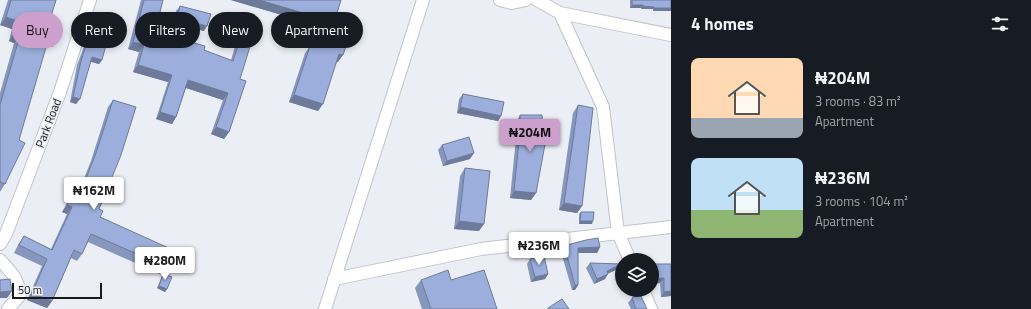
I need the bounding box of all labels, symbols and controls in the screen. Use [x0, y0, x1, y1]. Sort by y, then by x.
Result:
text: 4 homes [691, 11, 754, 37]
chip: Buy [12, 12, 63, 48]
chip: Rent [71, 12, 127, 48]
chip: Filters [135, 12, 200, 48]
chip: New [208, 12, 263, 48]
chip: Apartment [271, 12, 363, 48]
icon: filters [989, 13, 1011, 35]
text: ₦204M [815, 65, 870, 91]
icon: home [723, 74, 771, 122]
text: 3 rooms · 83 m² [815, 91, 901, 111]
street label: Park Road [30, 96, 66, 150]
text: Apartment [815, 111, 874, 131]
pin: ₦204M [502, 119, 558, 153]
text: ₦204M [509, 122, 551, 142]
text: ₦236M [815, 165, 870, 191]
icon: home [723, 174, 771, 222]
pin: ₦162M [66, 177, 122, 211]
text: ₦162M [73, 180, 115, 200]
text: 3 rooms · 104 m² [815, 191, 908, 211]
text: Apartment [815, 211, 874, 231]
pin: ₦236M [511, 232, 567, 266]
text: ₦236M [518, 235, 560, 255]
pin: ₦280M [137, 247, 193, 281]
text: ₦280M [144, 250, 186, 270]
map controls [615, 253, 659, 297]
button: layers [615, 253, 659, 297]
scale bar [12, 281, 102, 300]
text: 50 m [18, 282, 42, 298]

